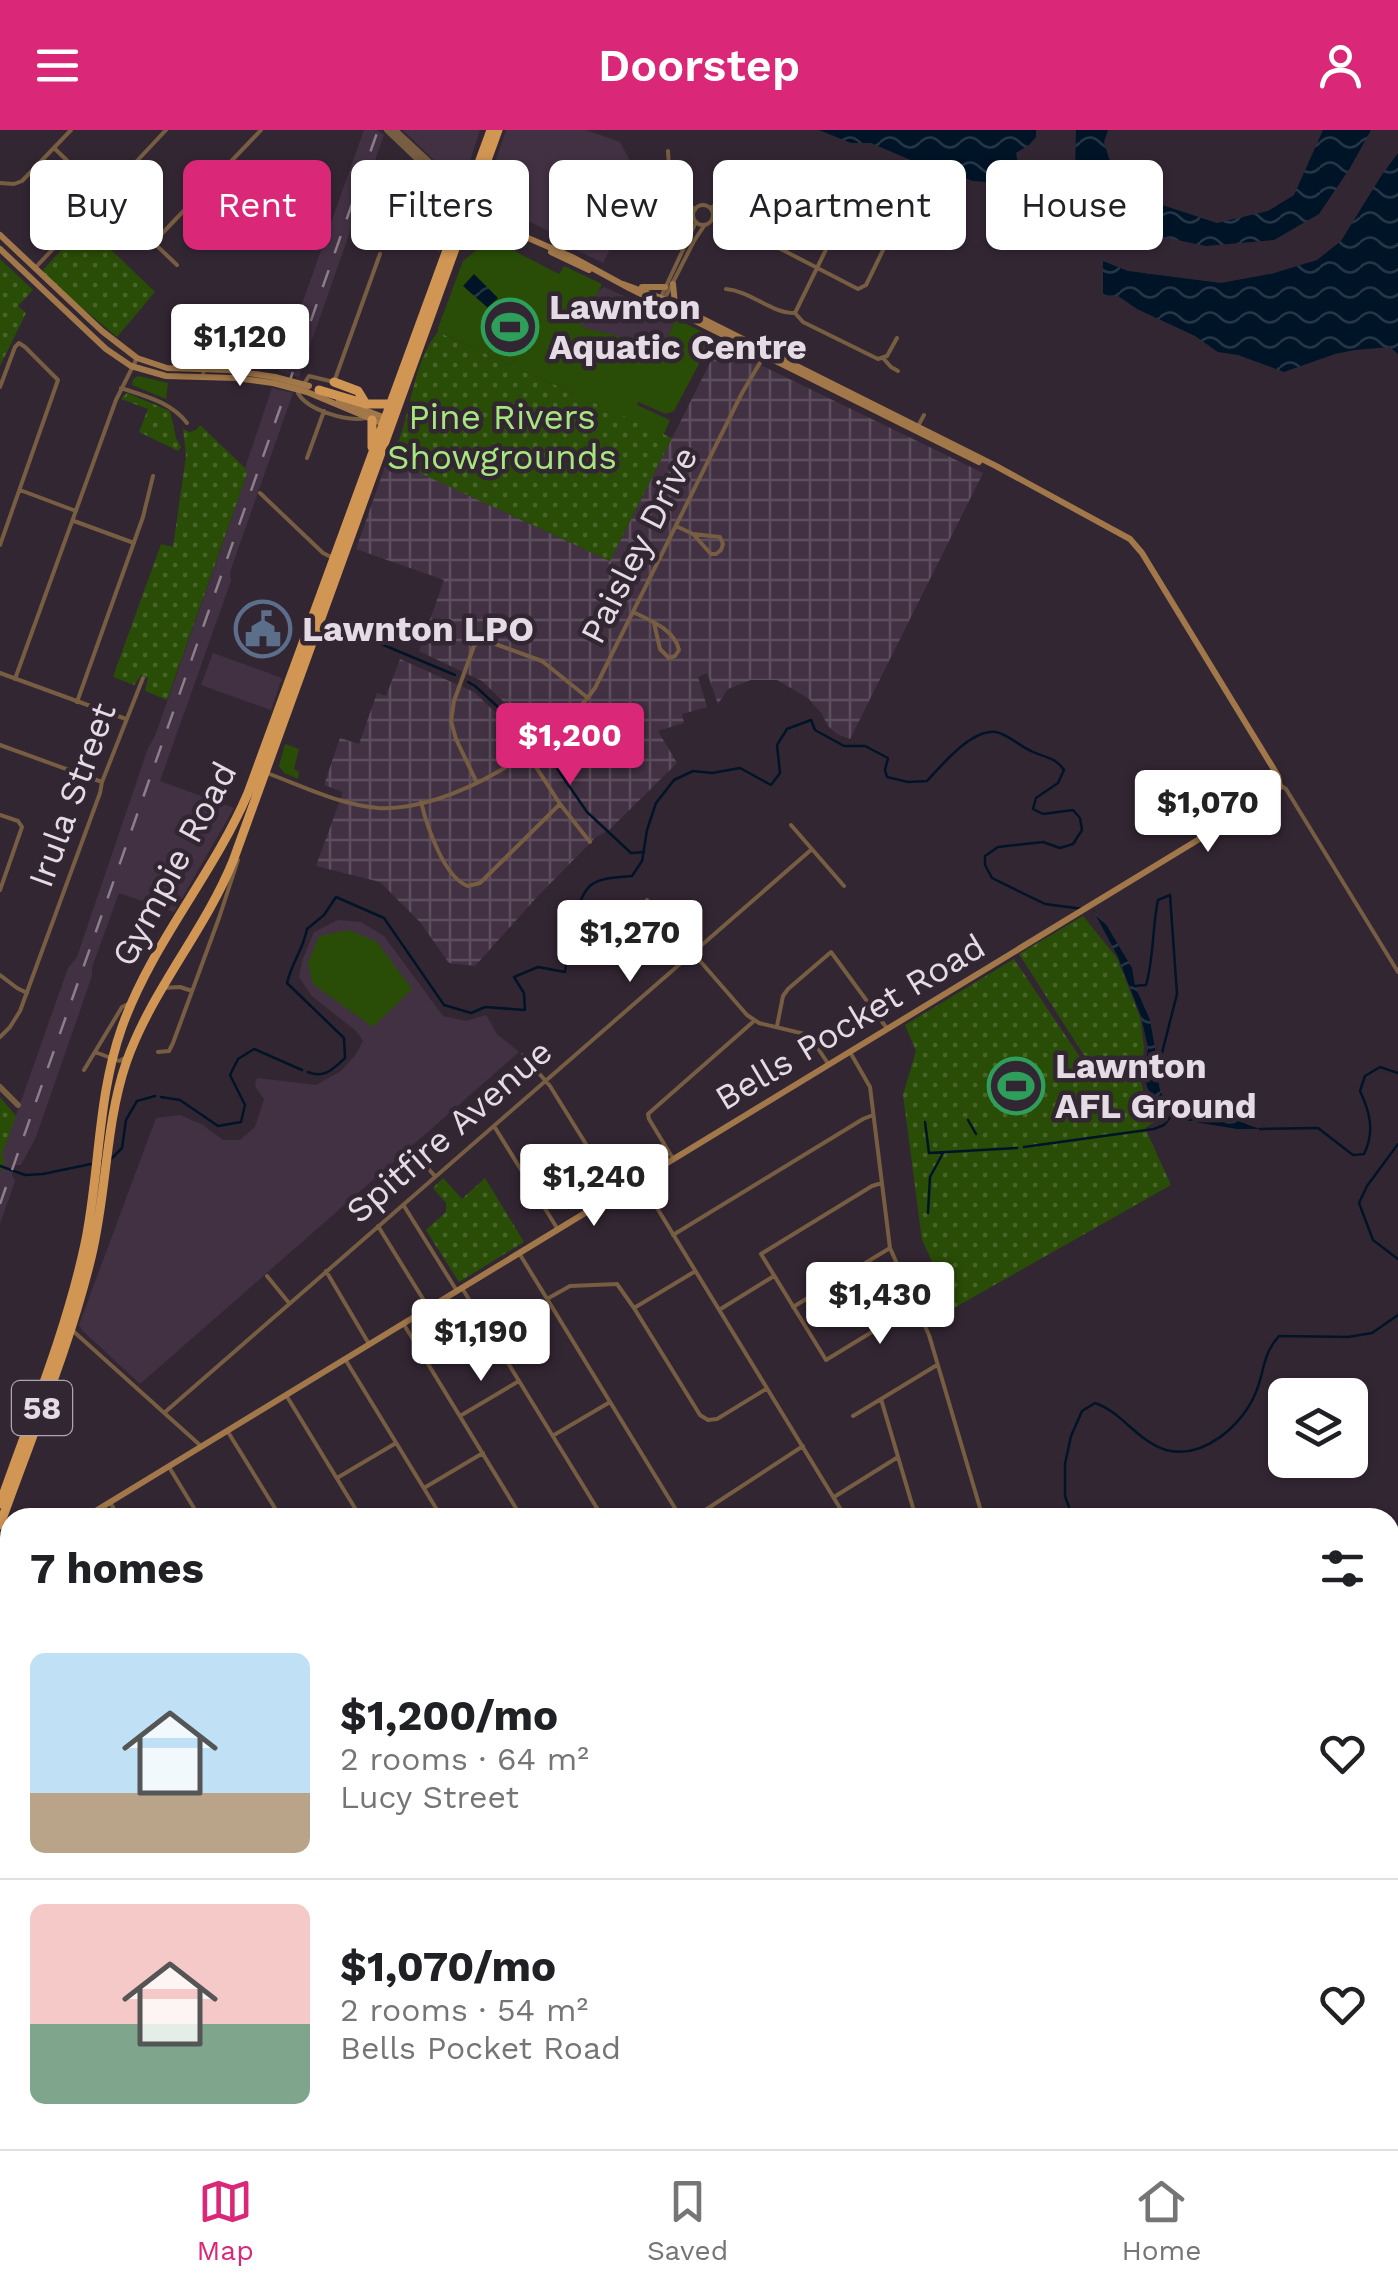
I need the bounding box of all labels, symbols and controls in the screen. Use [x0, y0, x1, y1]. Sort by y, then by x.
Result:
icon: menu [30, 38, 85, 93]
icon: person [1313, 38, 1368, 93]
text: Doorstep [598, 39, 800, 92]
chip: Buy [30, 160, 163, 250]
chip: Rent [183, 160, 331, 250]
chip: Filters [351, 160, 529, 250]
chip: New [549, 160, 693, 250]
chip: Apartment [713, 160, 966, 250]
chip: House [986, 160, 1163, 250]
place label: Lawnton Aquatic Centre [549, 286, 807, 368]
sports icon: Lawnton Aquatic Centre [480, 297, 540, 357]
pin: $1,120 [159, 304, 321, 389]
text: $1,120 [193, 317, 287, 355]
park label: Pine Rivers Showgrounds [387, 396, 617, 478]
street label: Paisley Drive [571, 440, 707, 650]
public building icon: Lawnton LPO [233, 599, 293, 659]
place label: Lawnton LPO [302, 608, 534, 650]
street label: Irula Street [19, 697, 125, 893]
pin: $1,200 [489, 703, 651, 788]
text: $1,200 [518, 716, 622, 754]
street label: Gympie Road [103, 755, 245, 973]
pin: $1,070 [1127, 770, 1289, 855]
text: $1,070 [1157, 783, 1259, 821]
pin: $1,270 [549, 900, 711, 985]
text: $1,270 [579, 913, 681, 951]
street label: Bells Pocket Road [707, 925, 993, 1119]
street label: Spitfire Avenue [338, 1030, 560, 1232]
place label: Lawnton AFL Ground [1055, 1045, 1257, 1127]
sports icon: Lawnton AFL Ground [986, 1056, 1046, 1116]
pin: $1,240 [513, 1144, 675, 1229]
text: $1,240 [542, 1157, 646, 1195]
pin: $1,430 [799, 1262, 961, 1347]
text: $1,430 [828, 1275, 932, 1313]
pin: $1,190 [400, 1299, 562, 1384]
text: $1,190 [434, 1312, 528, 1350]
map controls [1268, 1378, 1368, 1478]
button: layers [1268, 1378, 1368, 1478]
road number: 58 [12, 1381, 72, 1435]
icon: filters [1315, 1541, 1370, 1596]
text: 7 homes [30, 1544, 204, 1593]
text: $1,200/mo [340, 1691, 558, 1740]
icon: home [110, 1693, 230, 1813]
icon: heart [1315, 1726, 1370, 1781]
text: 2 rooms · 64 m² [340, 1740, 589, 1778]
text: Lucy Street [340, 1778, 519, 1816]
text: $1,070/mo [340, 1942, 556, 1991]
icon: home [110, 1944, 230, 2064]
icon: heart [1315, 1977, 1370, 2032]
text: 2 rooms · 54 m² [340, 1991, 588, 2029]
text: Bells Pocket Road [340, 2029, 621, 2067]
tab: Map [197, 2174, 254, 2267]
tab: Saved [647, 2174, 728, 2267]
tab: Home [1121, 2174, 1201, 2267]

